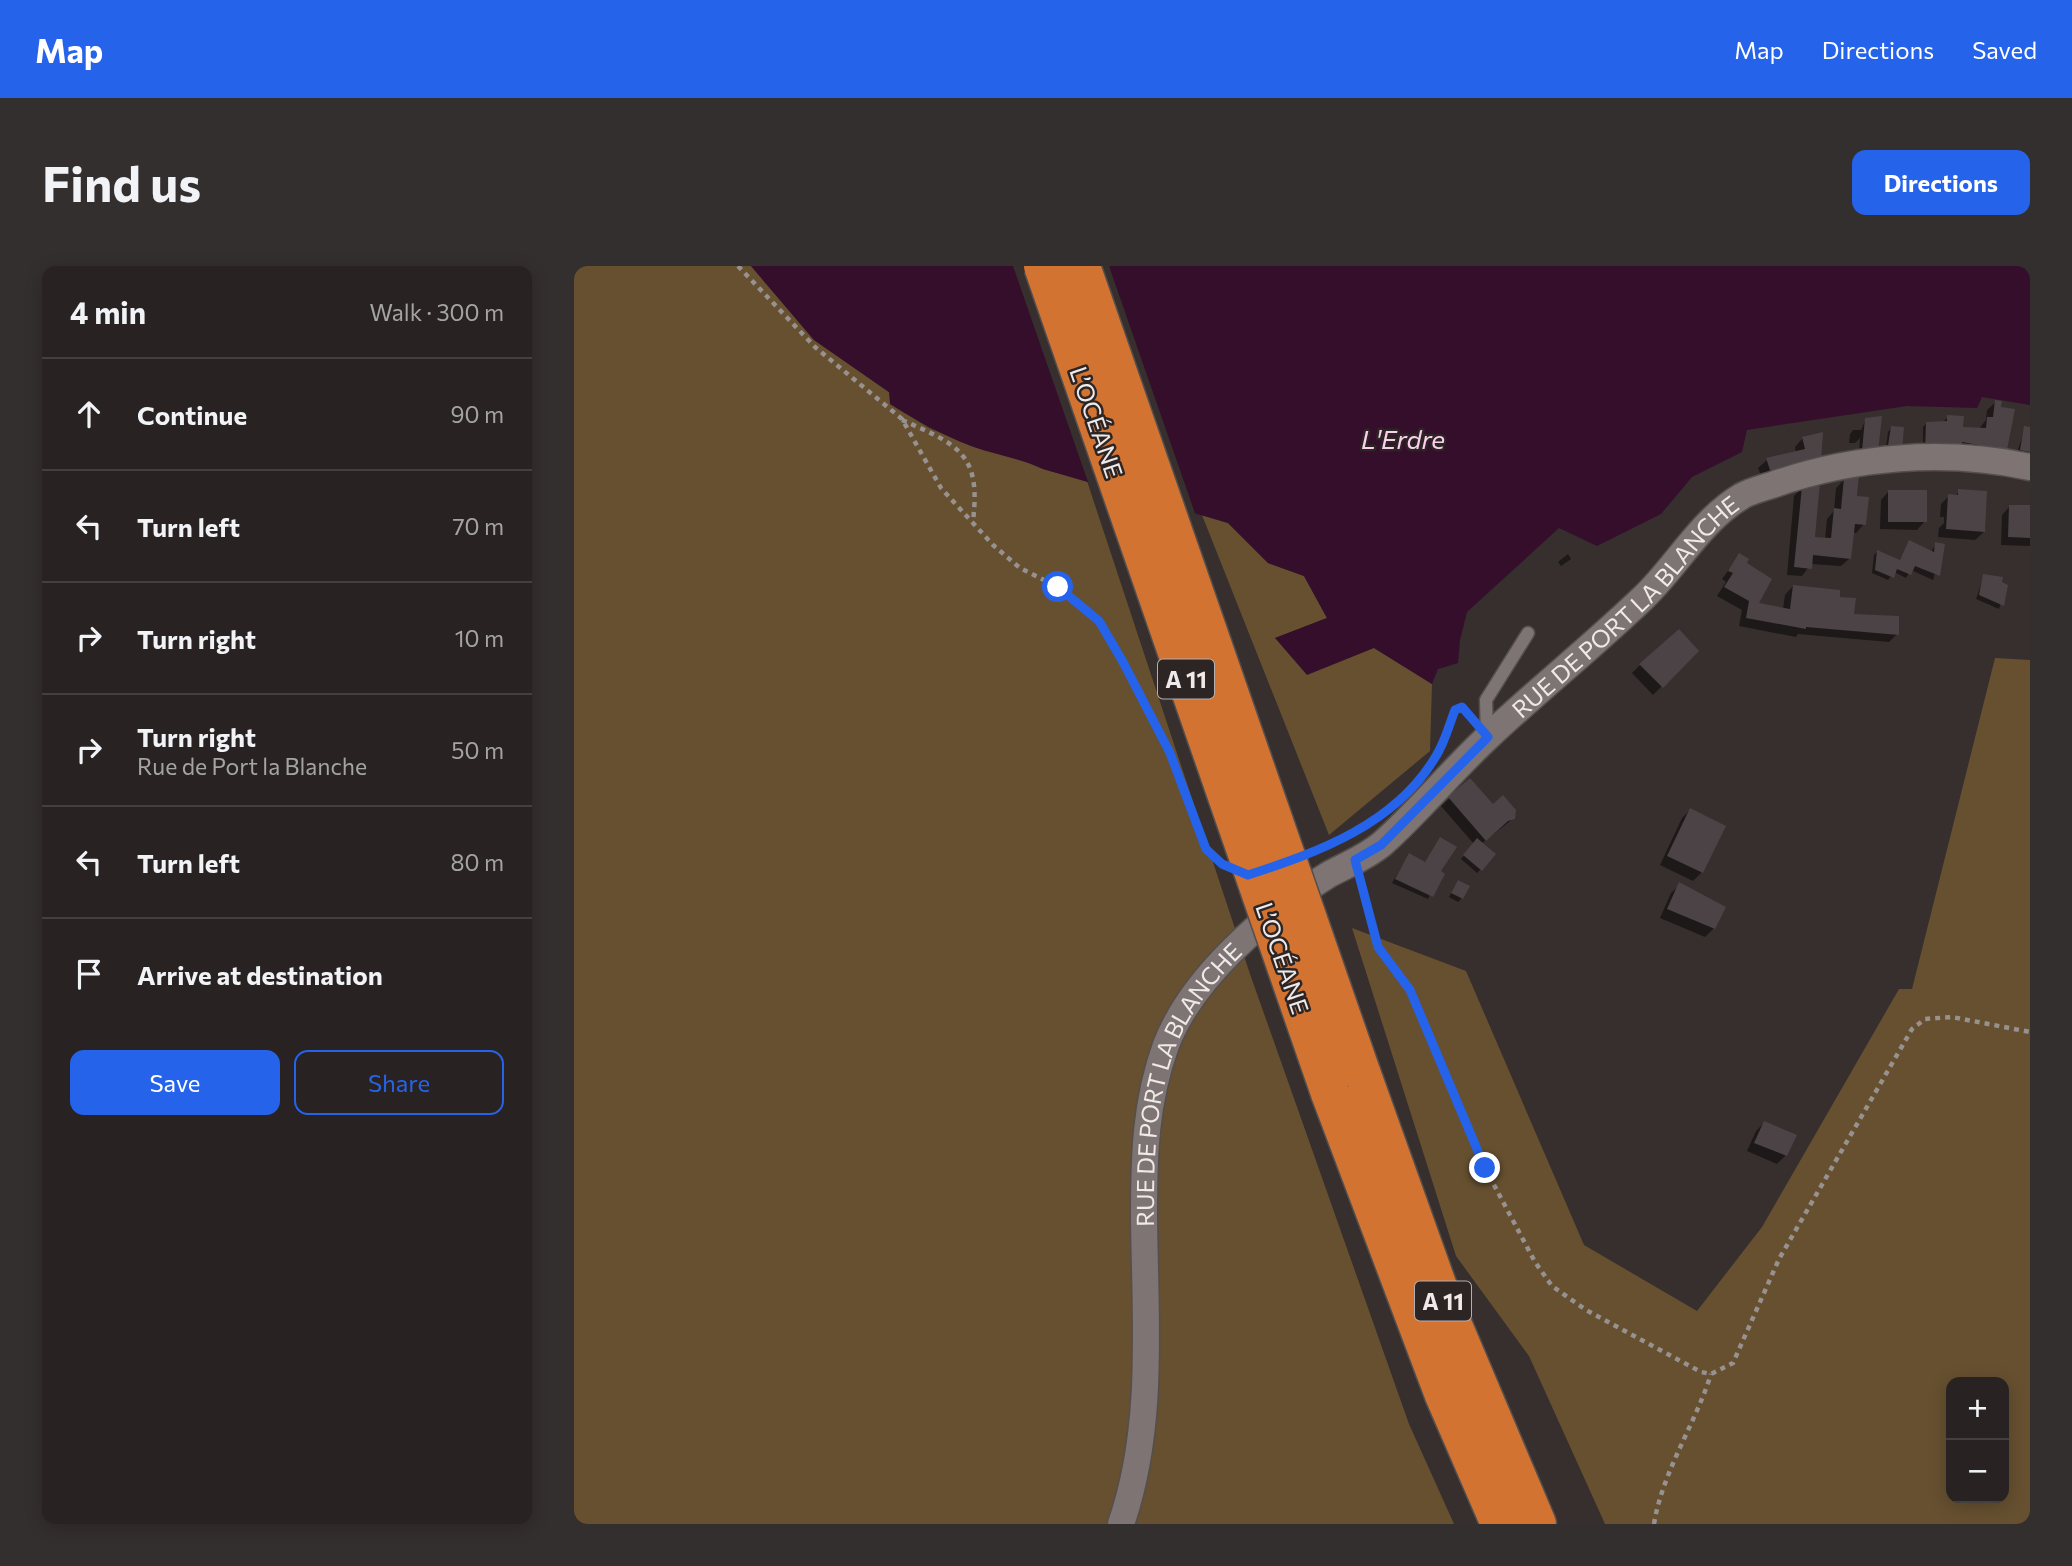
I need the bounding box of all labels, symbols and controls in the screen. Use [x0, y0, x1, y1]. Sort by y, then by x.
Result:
text: Map [35, 29, 103, 70]
text: Map [1734, 35, 1784, 64]
text: Directions [1822, 35, 1934, 64]
text: Saved [1972, 35, 2037, 64]
button: Directions [1852, 150, 2030, 215]
text: Find us [42, 152, 201, 212]
text: 4 min [70, 293, 146, 330]
text: Walk · 300 m [370, 298, 504, 326]
street label: L’OCÉANE [1064, 362, 1130, 482]
icon: ahead [70, 395, 108, 433]
text: Continue [137, 399, 247, 430]
text: 90 m [451, 400, 504, 428]
water label: L'Erdre [1361, 423, 1445, 454]
street label: RUE DE PORT LA BLANCHE [1505, 489, 1744, 723]
icon: left [70, 507, 108, 545]
text: Turn left [137, 511, 240, 542]
text: 70 m [452, 512, 504, 540]
route start [1042, 571, 1073, 602]
icon: right [70, 619, 108, 657]
text: Turn right [137, 623, 256, 654]
text: 10 m [455, 624, 504, 652]
road number: A 11 [1158, 660, 1214, 698]
text: Turn right [137, 721, 256, 752]
icon: right [70, 731, 108, 769]
text: 50 m [451, 736, 504, 764]
text: Rue de Port la Blanche [137, 752, 367, 780]
icon: left [70, 843, 108, 881]
text: Turn left [137, 847, 240, 878]
text: 80 m [451, 848, 504, 876]
street label: L’OCÉANE [1250, 898, 1316, 1018]
street label: RUE DE PORT LA BLANCHE [1129, 936, 1247, 1227]
icon: arrive [70, 955, 108, 993]
text: Arrive at destination [137, 959, 383, 990]
button: Save [70, 1050, 280, 1115]
button: Share [294, 1050, 504, 1115]
route end [1469, 1152, 1500, 1183]
road number: A 11 [1415, 1282, 1471, 1320]
map controls [1946, 1377, 2009, 1503]
button: + [1946, 1377, 2009, 1440]
button: − [1946, 1440, 2009, 1503]

